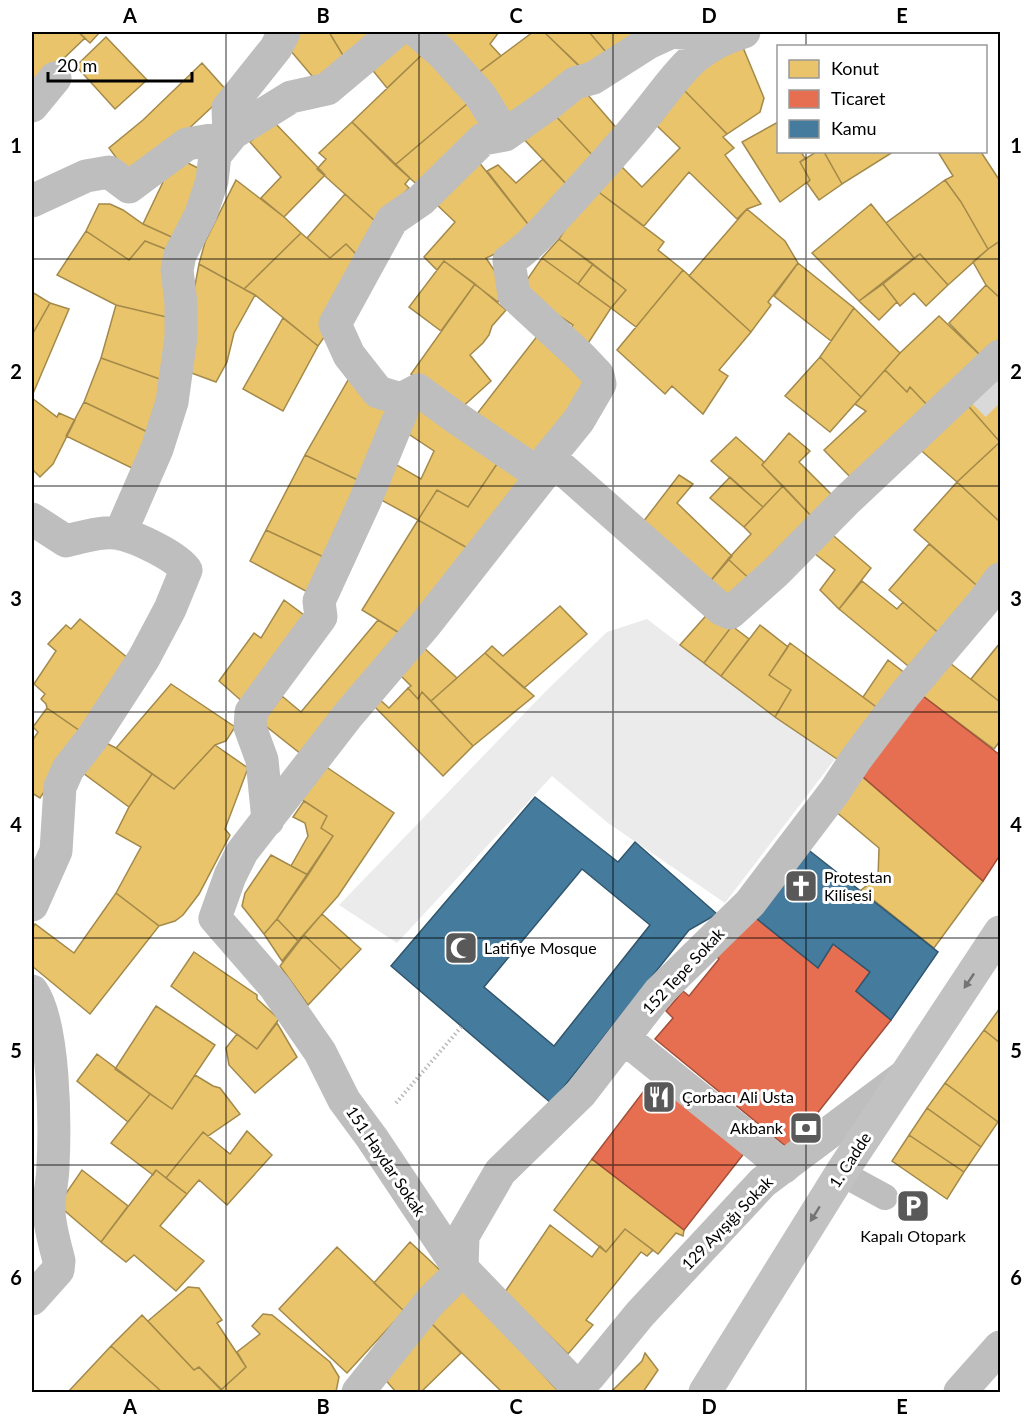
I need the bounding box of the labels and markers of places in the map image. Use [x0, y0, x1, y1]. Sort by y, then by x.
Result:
place label: Protestan Kilisesi [824, 867, 892, 904]
church icon: Protestan Kilisesi [783, 868, 819, 904]
mosque icon: Latifiye Mosque [443, 930, 479, 966]
place label: Latifiye Mosque [484, 938, 597, 957]
restaurant icon: Çorbacı Ali Usta [641, 1079, 677, 1115]
place label: Çorbacı Ali Usta [682, 1087, 794, 1106]
bank icon: Akbank [788, 1110, 824, 1146]
place label: Akbank [730, 1118, 784, 1137]
parking icon: Kapalı Otopark [895, 1188, 931, 1224]
place label: Kapalı Otopark [860, 1226, 967, 1245]

